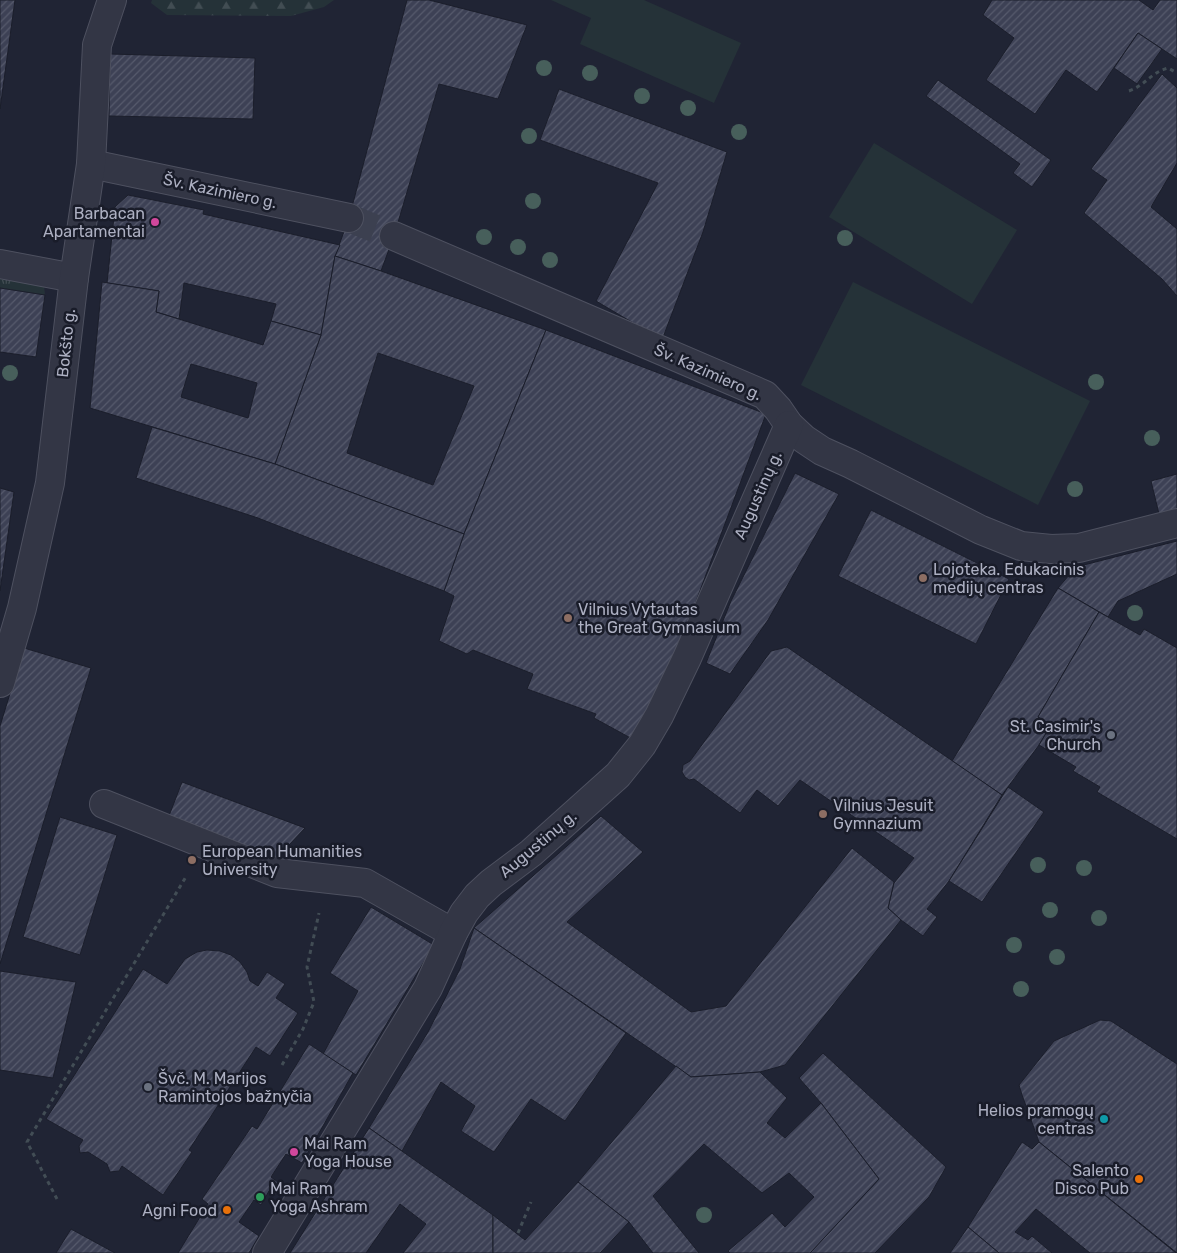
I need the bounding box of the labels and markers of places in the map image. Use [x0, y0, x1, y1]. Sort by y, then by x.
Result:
place label: Barbacan Apartamentai [43, 204, 145, 241]
marker: Barbacan Apartamentai [149, 216, 161, 228]
place label: Lojoteka. Edukacinis medijų centras [933, 560, 1084, 597]
marker: Lojoteka. Edukacinis medijų centras [917, 572, 929, 584]
place label: Vilnius Vytautas the Great Gymnasium [578, 600, 740, 637]
marker: Vilnius Vytautas the Great Gymnasium [562, 612, 574, 624]
place label: St. Casimir's Church [1010, 717, 1101, 754]
marker: St. Casimir's Church [1105, 729, 1117, 741]
place label: Vilnius Jesuit Gymnazium [833, 796, 934, 833]
marker: Vilnius Jesuit Gymnazium [817, 808, 829, 820]
place label: European Humanities University [202, 842, 362, 879]
marker: European Humanities University [186, 854, 198, 866]
place label: Švč. M. Marijos Ramintojos bažnyčia [158, 1068, 312, 1106]
marker: Švč. M. Marijos Ramintojos bažnyčia [142, 1081, 154, 1093]
place label: Helios pramogų centras [978, 1101, 1094, 1138]
marker: Helios pramogų centras [1098, 1113, 1110, 1125]
place label: Mai Ram Yoga House [304, 1134, 392, 1171]
marker: Mai Ram Yoga House [288, 1146, 300, 1158]
place label: Salento Disco Pub [1055, 1161, 1129, 1198]
marker: Salento Disco Pub [1133, 1173, 1145, 1185]
place label: Mai Ram Yoga Ashram [270, 1179, 368, 1216]
marker: Mai Ram Yoga Ashram [254, 1191, 266, 1203]
place label: Agni Food [142, 1201, 217, 1220]
marker: Agni Food [221, 1204, 233, 1216]

